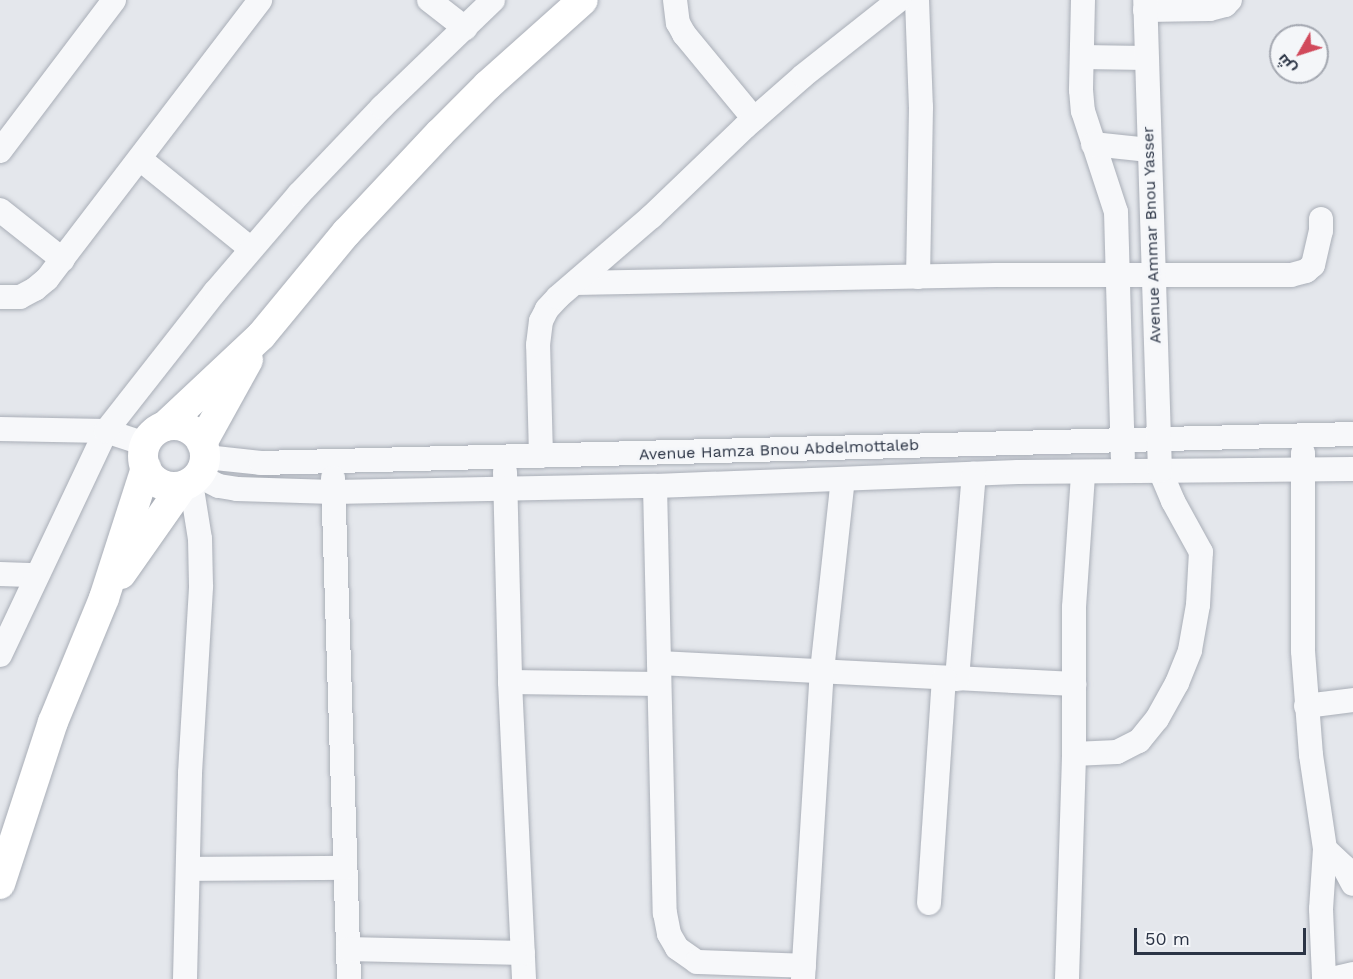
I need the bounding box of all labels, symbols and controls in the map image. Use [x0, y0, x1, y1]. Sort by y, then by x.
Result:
north arrow [1269, 24, 1329, 84]
text: ش [1272, 50, 1300, 78]
street label: Avenue Ammar Bnou Yasser [1139, 125, 1165, 345]
street label: Avenue Hamza Bnou Abdelmottaleb [638, 435, 920, 465]
scale bar [1137, 916, 1310, 954]
text: 50 m [1145, 928, 1190, 949]

